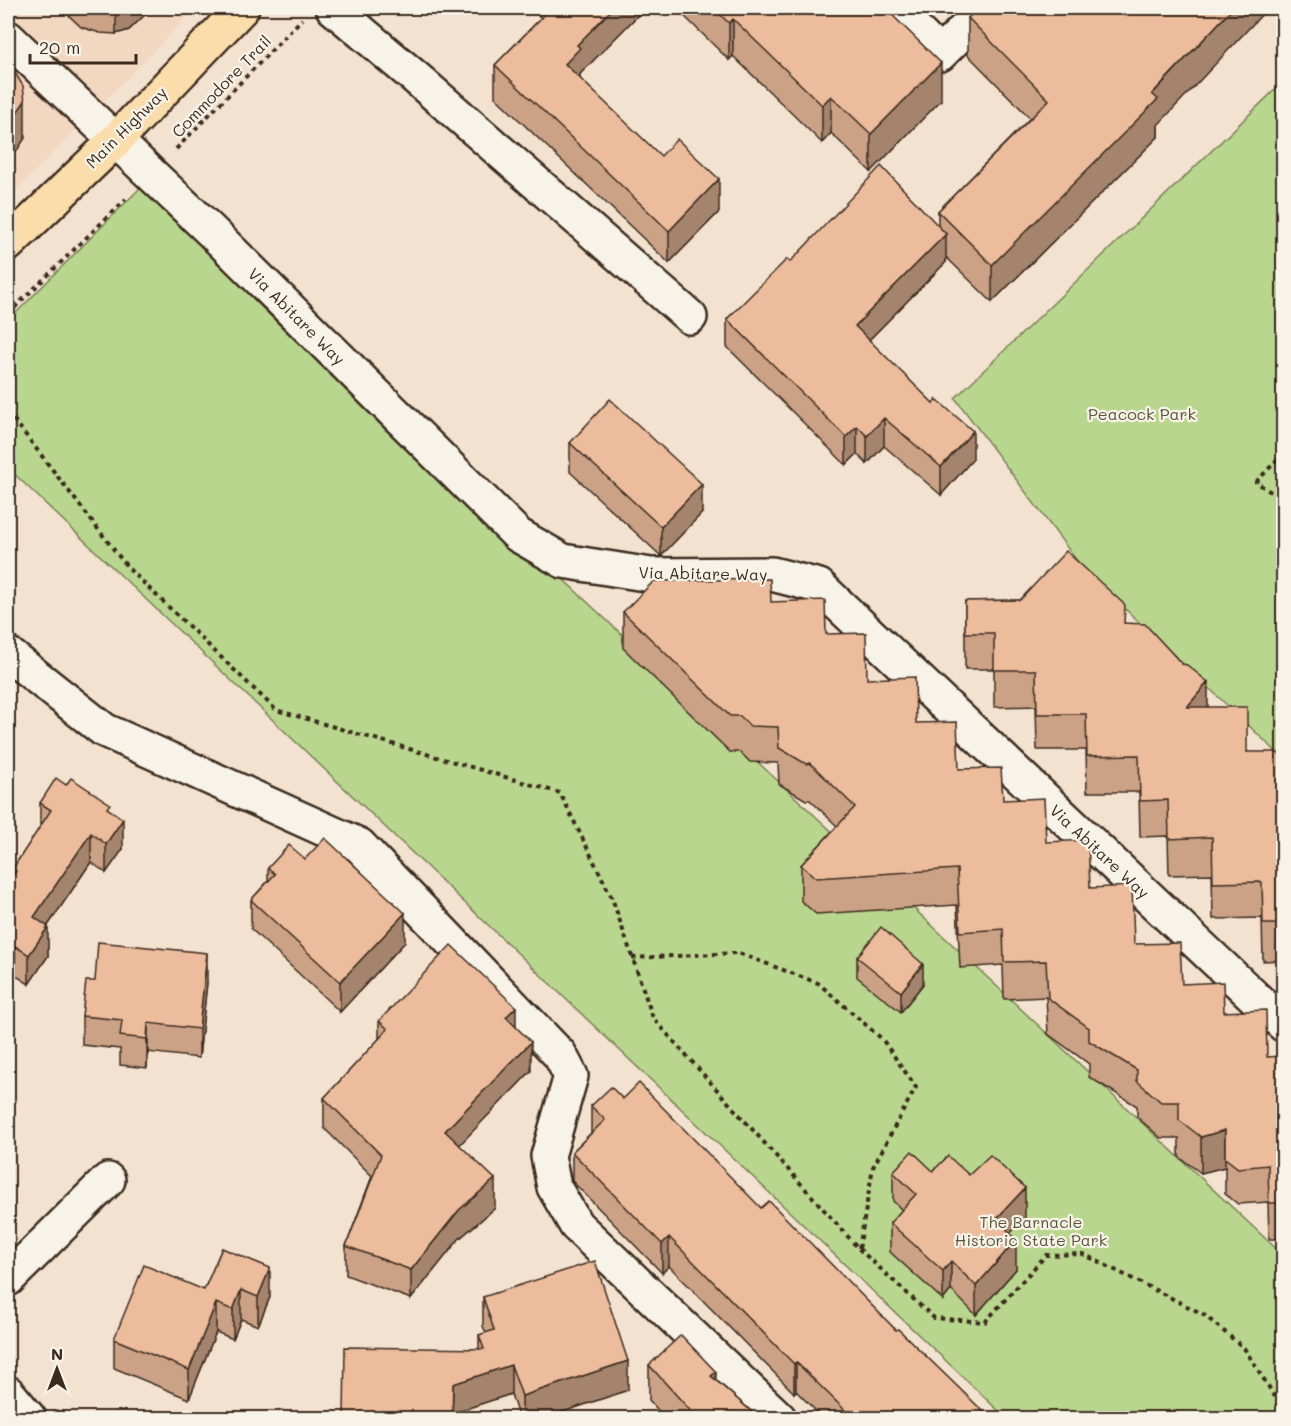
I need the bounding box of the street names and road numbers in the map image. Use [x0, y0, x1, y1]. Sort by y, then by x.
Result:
street label: Commodore Trail [167, 30, 275, 142]
street label: Main Highway [81, 82, 171, 172]
street label: Via Abitare Way [244, 263, 350, 369]
street label: Via Abitare Way [638, 561, 768, 585]
street label: Via Abitare Way [1046, 799, 1154, 903]

